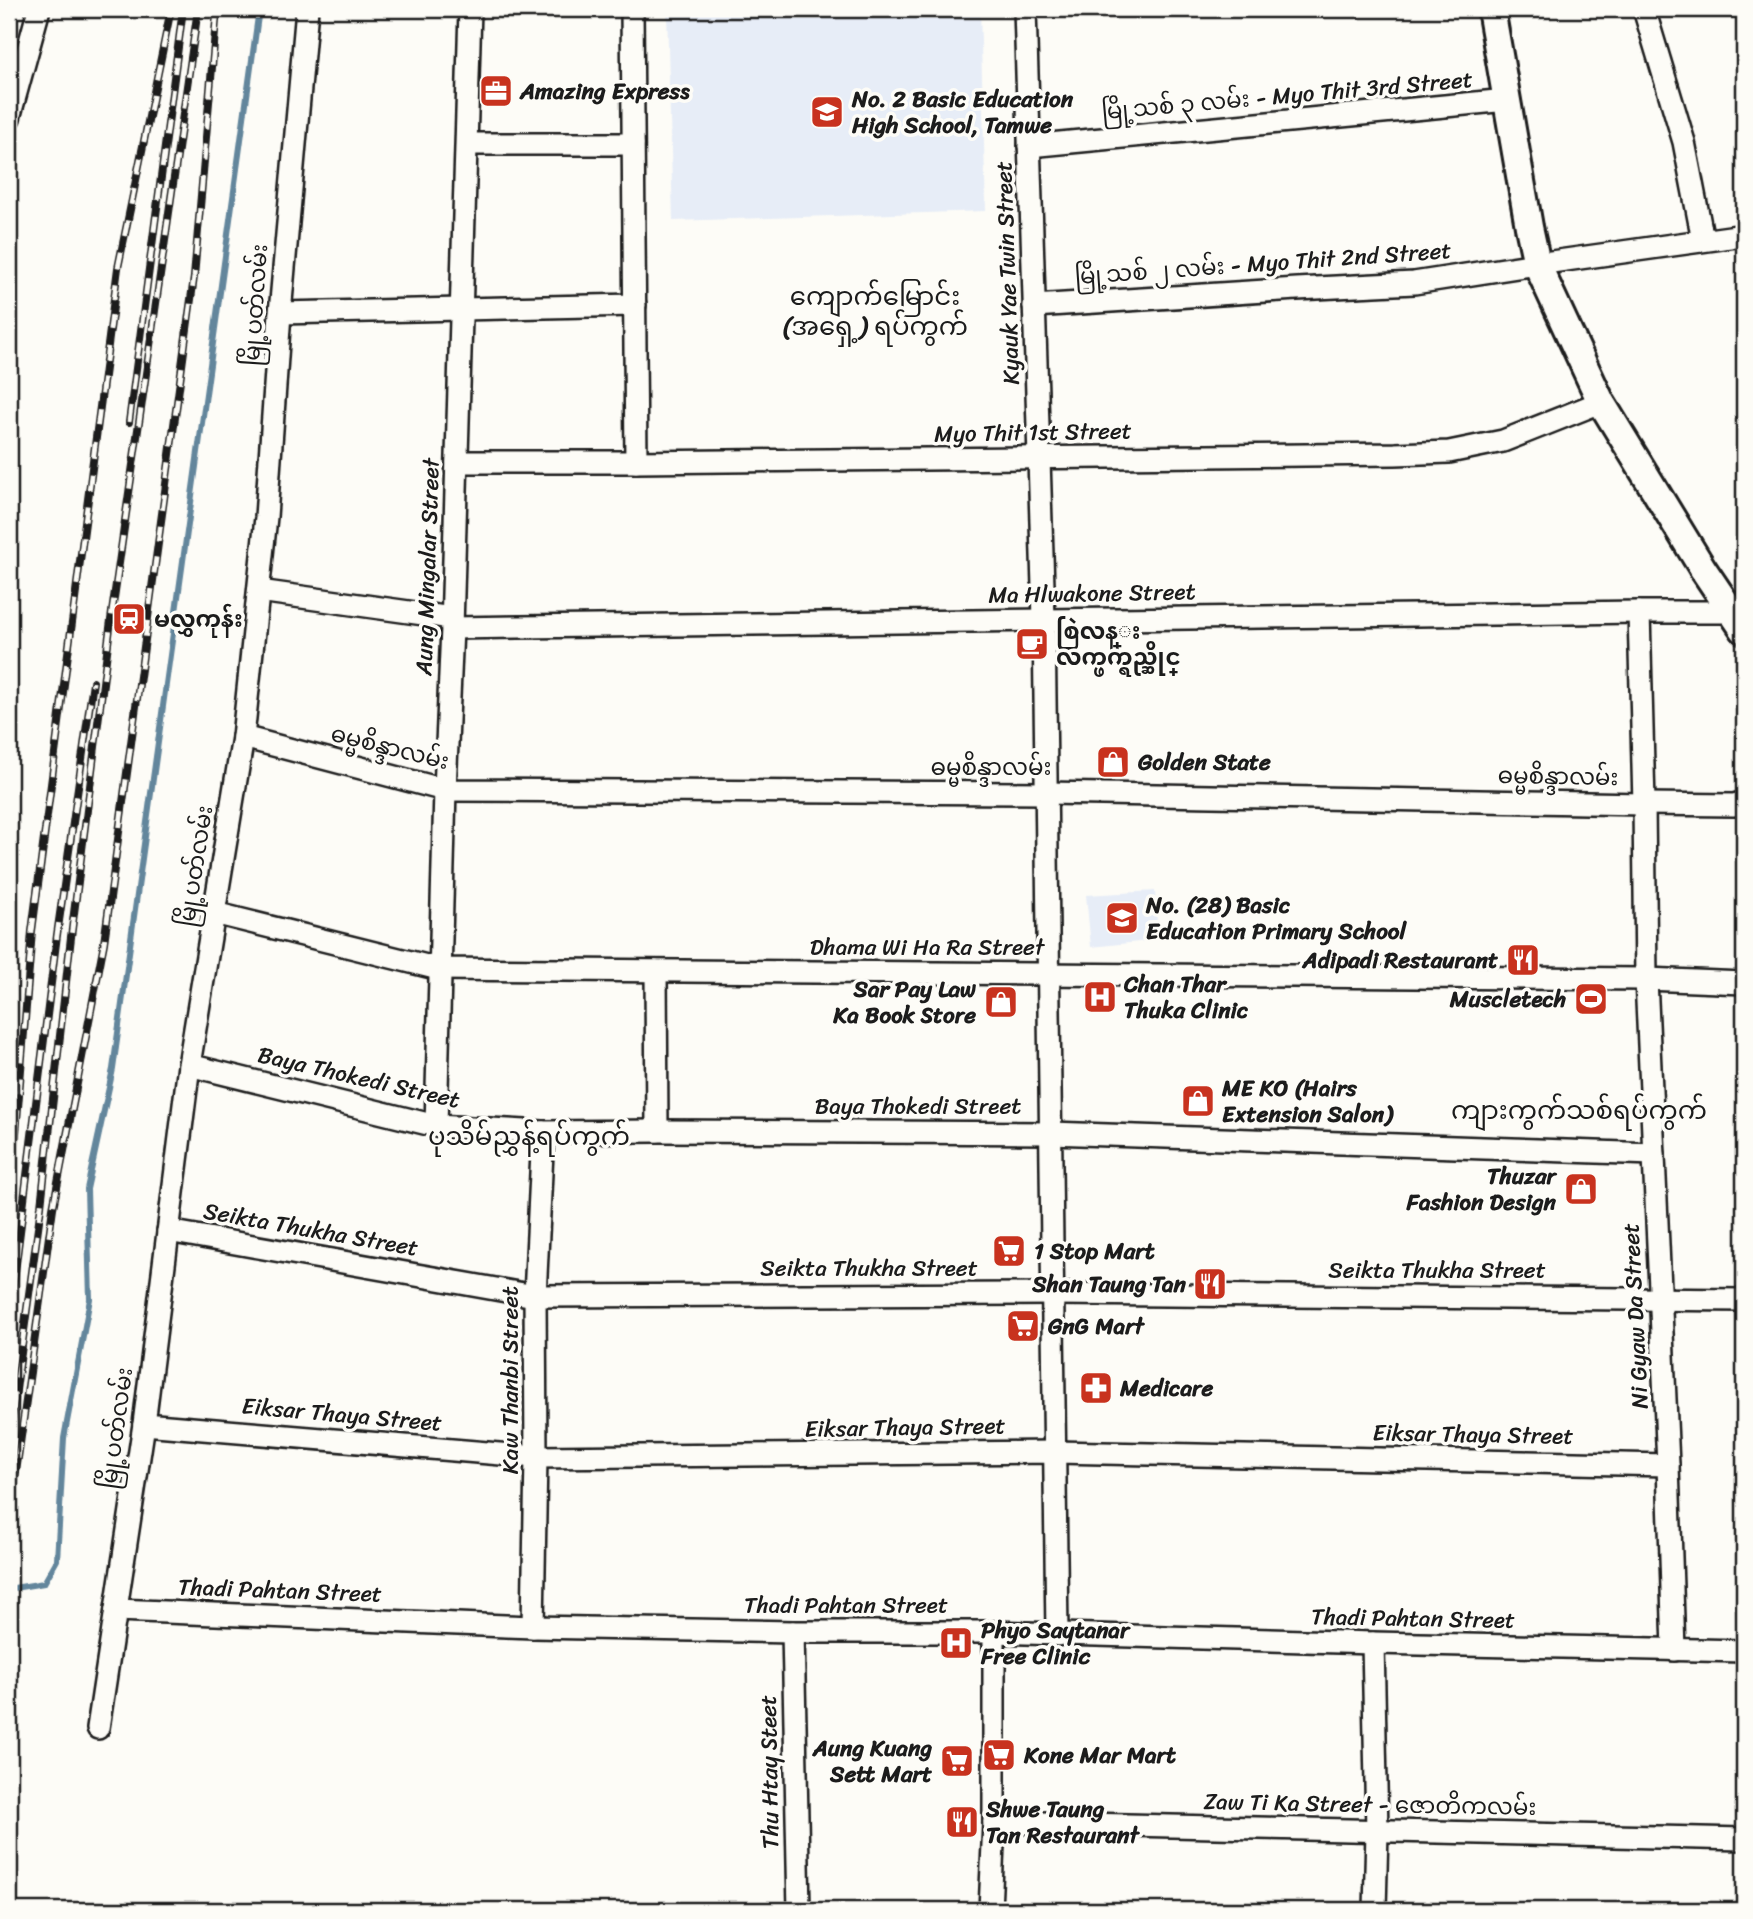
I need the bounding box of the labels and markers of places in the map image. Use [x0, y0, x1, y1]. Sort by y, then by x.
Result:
place label: Amazing Express [519, 71, 690, 112]
office icon: Amazing Express [477, 72, 515, 110]
place label: No. 2 Basic Education High School, Tamwe [851, 79, 1074, 146]
school or university icon: No. 2 Basic Education High School, Tamwe [808, 93, 846, 131]
place label: မလွှကုန်း [154, 599, 243, 640]
station icon: မလွှကုန်း [110, 600, 148, 638]
place label: စြဲလန္း လက္ဖက္ရည္ဆိုင္ [1056, 611, 1181, 678]
cafe icon: စြဲလန္း လက္ဖက္ရည္ဆိုင္ [1013, 625, 1051, 663]
place label: Golden State [1137, 742, 1271, 783]
shop icon: Golden State [1094, 743, 1132, 781]
place label: No. (28) Basic Education Primary School [1145, 885, 1408, 952]
school or university icon: No. (28) Basic Education Primary School [1103, 899, 1141, 937]
place label: Adipadi Restaurant [1302, 940, 1498, 981]
restaurant icon: Adipadi Restaurant [1504, 941, 1542, 979]
place label: Chan Thar Thuka Clinic [1123, 964, 1248, 1031]
place label: Sar Pay Law Ka Book Store [832, 969, 976, 1036]
hospital icon: Chan Thar Thuka Clinic [1081, 978, 1119, 1016]
place label: Muscletech [1449, 979, 1566, 1020]
sports icon: Muscletech [1572, 980, 1610, 1018]
shop icon: Sar Pay Law Ka Book Store [982, 983, 1020, 1021]
place label: ME KO (Hairs Extension Salon) [1221, 1068, 1394, 1135]
shop icon: ME KO (Hairs Extension Salon) [1179, 1082, 1217, 1120]
place label: Thuzar Fashion Design [1405, 1156, 1558, 1223]
shop icon: Thuzar Fashion Design [1562, 1170, 1600, 1208]
place label: 1 Stop Mart [1034, 1231, 1155, 1272]
supermarket icon: 1 Stop Mart [990, 1232, 1028, 1270]
place label: Shan Taung Tan [1031, 1264, 1187, 1305]
restaurant icon: Shan Taung Tan [1191, 1265, 1229, 1303]
place label: GnG Mart [1047, 1306, 1146, 1347]
supermarket icon: GnG Mart [1004, 1307, 1042, 1345]
place label: Medicare [1119, 1368, 1214, 1409]
pharmacy icon: Medicare [1077, 1369, 1115, 1407]
place label: Phyo Saytanar Free Clinic [980, 1610, 1131, 1677]
hospital icon: Phyo Saytanar Free Clinic [937, 1624, 975, 1662]
place label: Aung Kuang Sett Mart [812, 1728, 932, 1795]
place label: Kone Mar Mart [1023, 1735, 1176, 1776]
supermarket icon: Kone Mar Mart [980, 1736, 1018, 1774]
supermarket icon: Aung Kuang Sett Mart [938, 1742, 976, 1780]
place label: Shwe Taung Tan Restaurant [985, 1789, 1141, 1856]
restaurant icon: Shwe Taung Tan Restaurant [943, 1803, 981, 1841]

